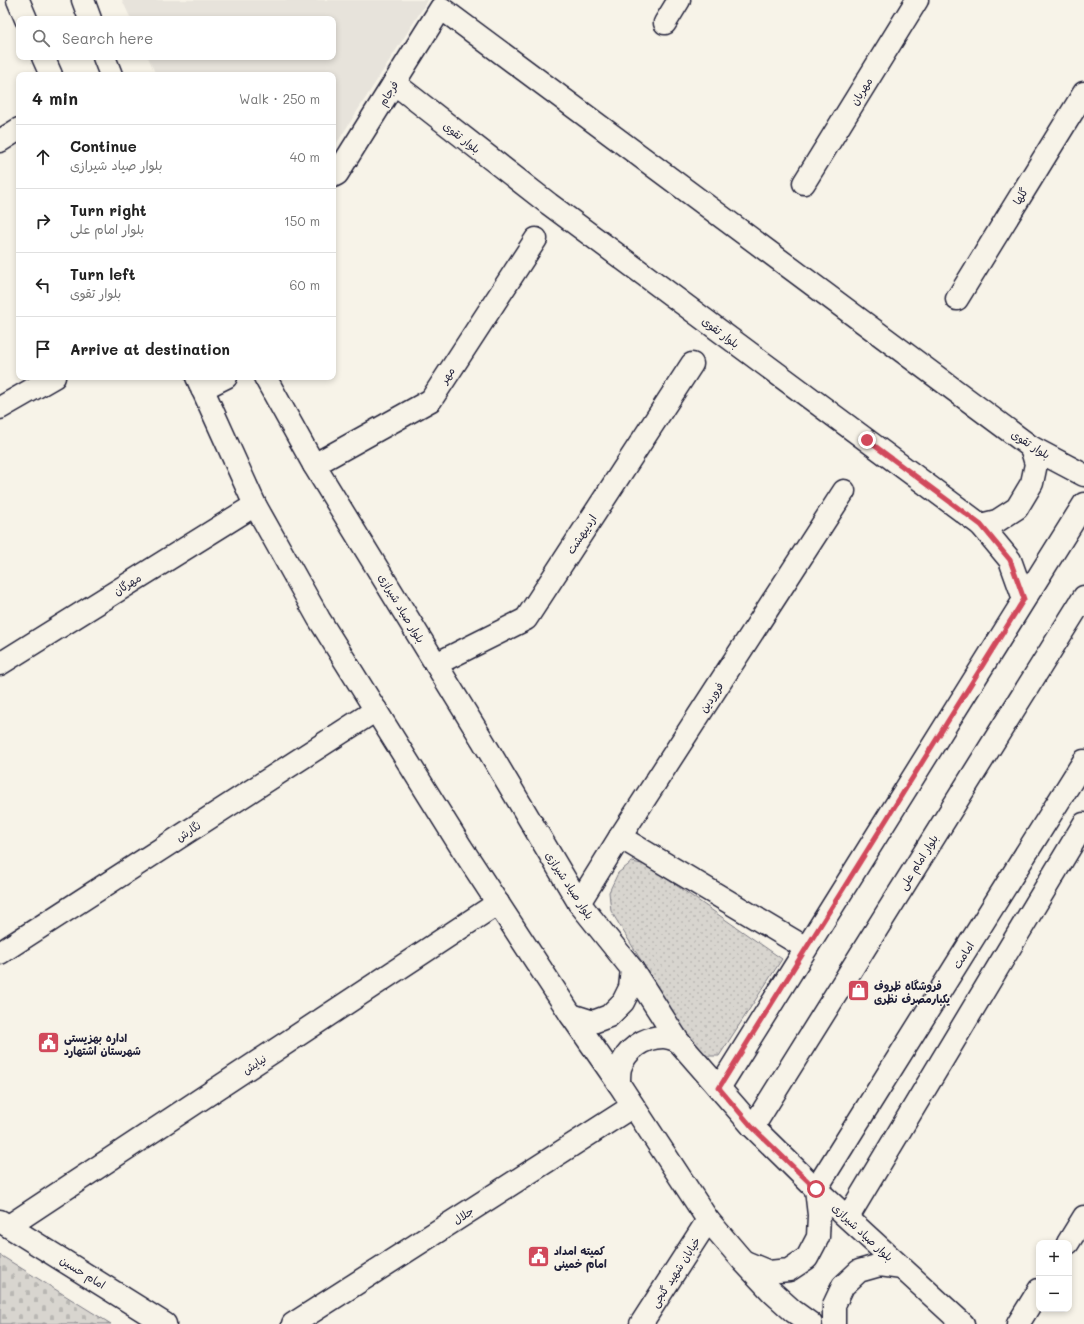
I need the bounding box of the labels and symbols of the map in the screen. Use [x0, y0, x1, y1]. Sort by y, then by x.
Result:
street label: مهربان [847, 74, 876, 108]
street label: فرجام [374, 78, 403, 109]
street label: بلوار تقوی [440, 118, 484, 157]
street label: گلها [1009, 184, 1031, 207]
street label: بلوار تقوی [699, 313, 743, 352]
street label: مهر [436, 364, 458, 387]
street label: بلوار تقوی [1008, 426, 1053, 463]
route end [858, 431, 876, 449]
street label: اردیبهشت [563, 511, 600, 557]
street label: مهرگان [110, 570, 144, 598]
street label: بلوار صیاد شیرازی [375, 571, 429, 646]
street label: فروردین [696, 679, 726, 715]
street label: نگارش [173, 817, 203, 845]
street label: بلوار امام علی [895, 831, 943, 894]
street label: بلوار صیاد شیرازی [542, 848, 598, 922]
street label: امامت [949, 939, 977, 971]
shop icon: فروشگاه ظروف یکبارمصرف نظری [846, 978, 872, 1004]
place label: فروشگاه ظروف یکبارمصرف نظری [874, 978, 950, 1006]
public building icon: اداره بهزیستی شهرستان اشتهارد [36, 1030, 62, 1056]
place label: اداره بهزیستی شهرستان اشتهارد [64, 1030, 141, 1058]
street label: نیایش [239, 1051, 269, 1077]
route start [807, 1180, 825, 1198]
street label: بلوار صیاد شیرازی [829, 1200, 897, 1265]
street label: جلال [450, 1203, 476, 1227]
street label: خیابان شهید گنجی [647, 1234, 704, 1311]
public building icon: کمیته امداد امام خمینی [525, 1243, 551, 1269]
place label: کمیته امداد امام خمینی [554, 1243, 607, 1273]
street label: امام حسین [56, 1252, 109, 1294]

